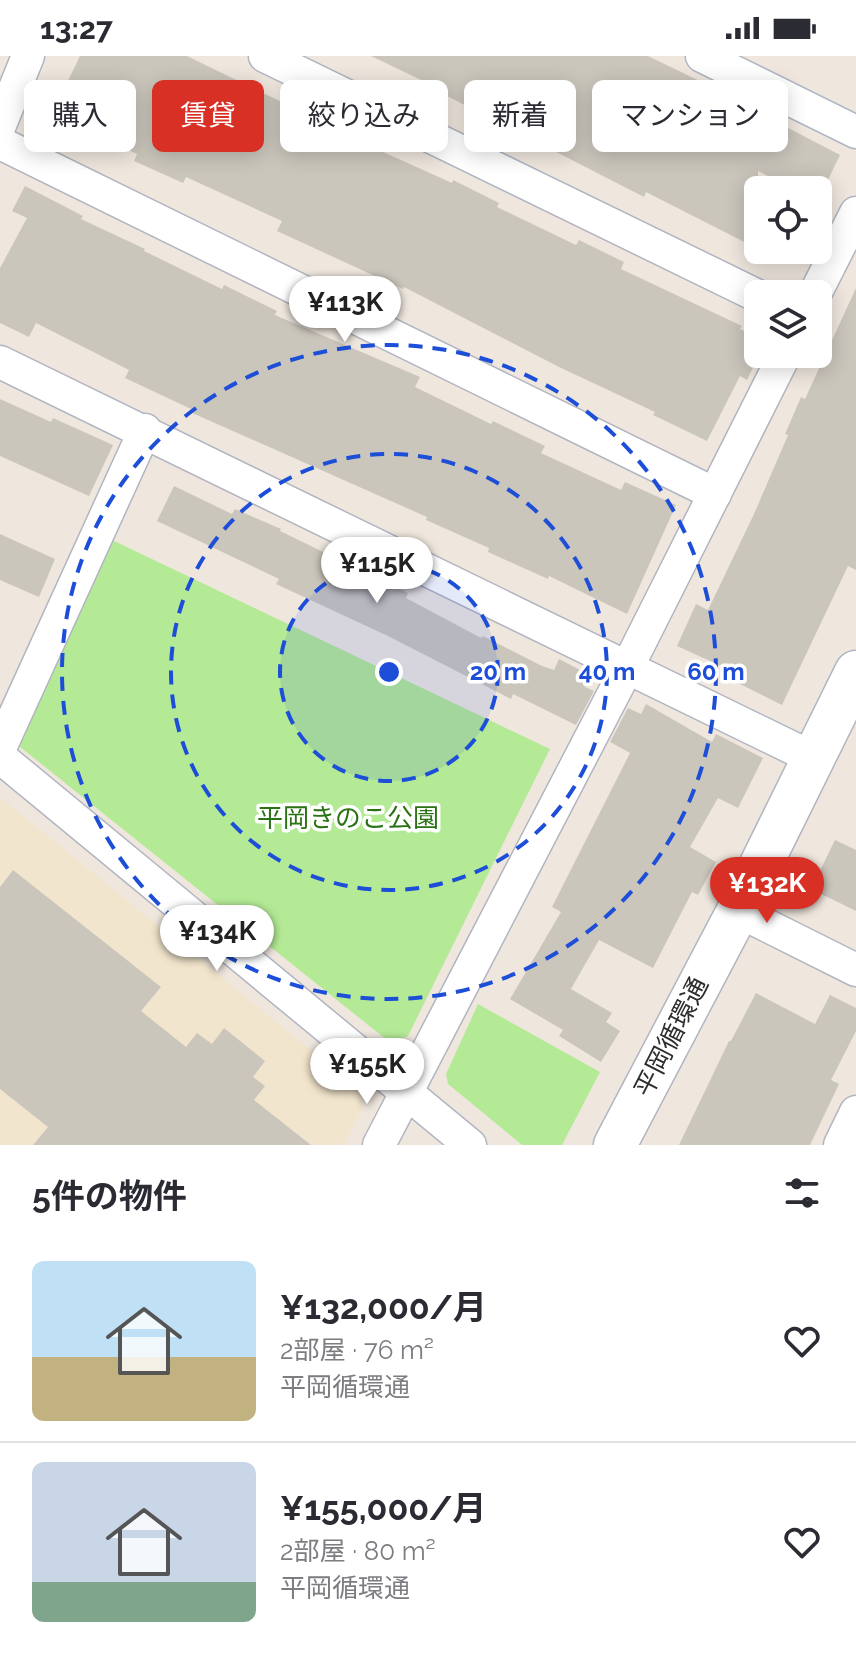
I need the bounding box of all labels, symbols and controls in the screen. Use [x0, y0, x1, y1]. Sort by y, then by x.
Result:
text: 13:27 [40, 11, 113, 46]
chip: 購入 [24, 80, 136, 152]
chip: 賃貸 [152, 80, 264, 152]
chip: 絞り込み [280, 80, 448, 152]
chip: 新着 [464, 80, 576, 152]
chip: マンション [592, 80, 788, 152]
map controls [744, 176, 832, 368]
button: locate [744, 176, 832, 264]
pin: ¥113K [289, 276, 401, 344]
button: layers [744, 280, 832, 368]
text: ¥113K [307, 287, 383, 317]
pin: ¥115K [321, 537, 433, 605]
text: ¥115K [339, 548, 415, 578]
text: 20 m [470, 657, 526, 686]
text: 40 m [579, 657, 635, 686]
text: 60 m [687, 657, 745, 686]
centre of rings [375, 658, 403, 686]
park label: 平岡きのこ公園 [257, 803, 439, 833]
pin: ¥132K [711, 857, 823, 925]
text: ¥132K [728, 868, 806, 898]
pin: ¥134K [161, 905, 273, 973]
text: ¥134K [178, 916, 256, 946]
street label: 平岡循環通 [628, 972, 714, 1102]
pin: ¥155K [311, 1038, 423, 1106]
text: ¥155K [328, 1049, 406, 1079]
icon: filters [780, 1171, 824, 1215]
text: 5件の物件 [32, 1176, 187, 1216]
text: ¥132,000/月 [280, 1287, 487, 1327]
icon: home [96, 1293, 192, 1389]
icon: heart [780, 1319, 824, 1363]
text: 2部屋 · 76 m² [280, 1335, 434, 1365]
text: 平岡循環通 [280, 1372, 410, 1402]
text: ¥155,000/月 [280, 1488, 487, 1528]
icon: home [96, 1494, 192, 1590]
icon: heart [780, 1520, 824, 1564]
text: 2部屋 · 80 m² [280, 1536, 436, 1566]
text: 平岡循環通 [280, 1573, 410, 1603]

